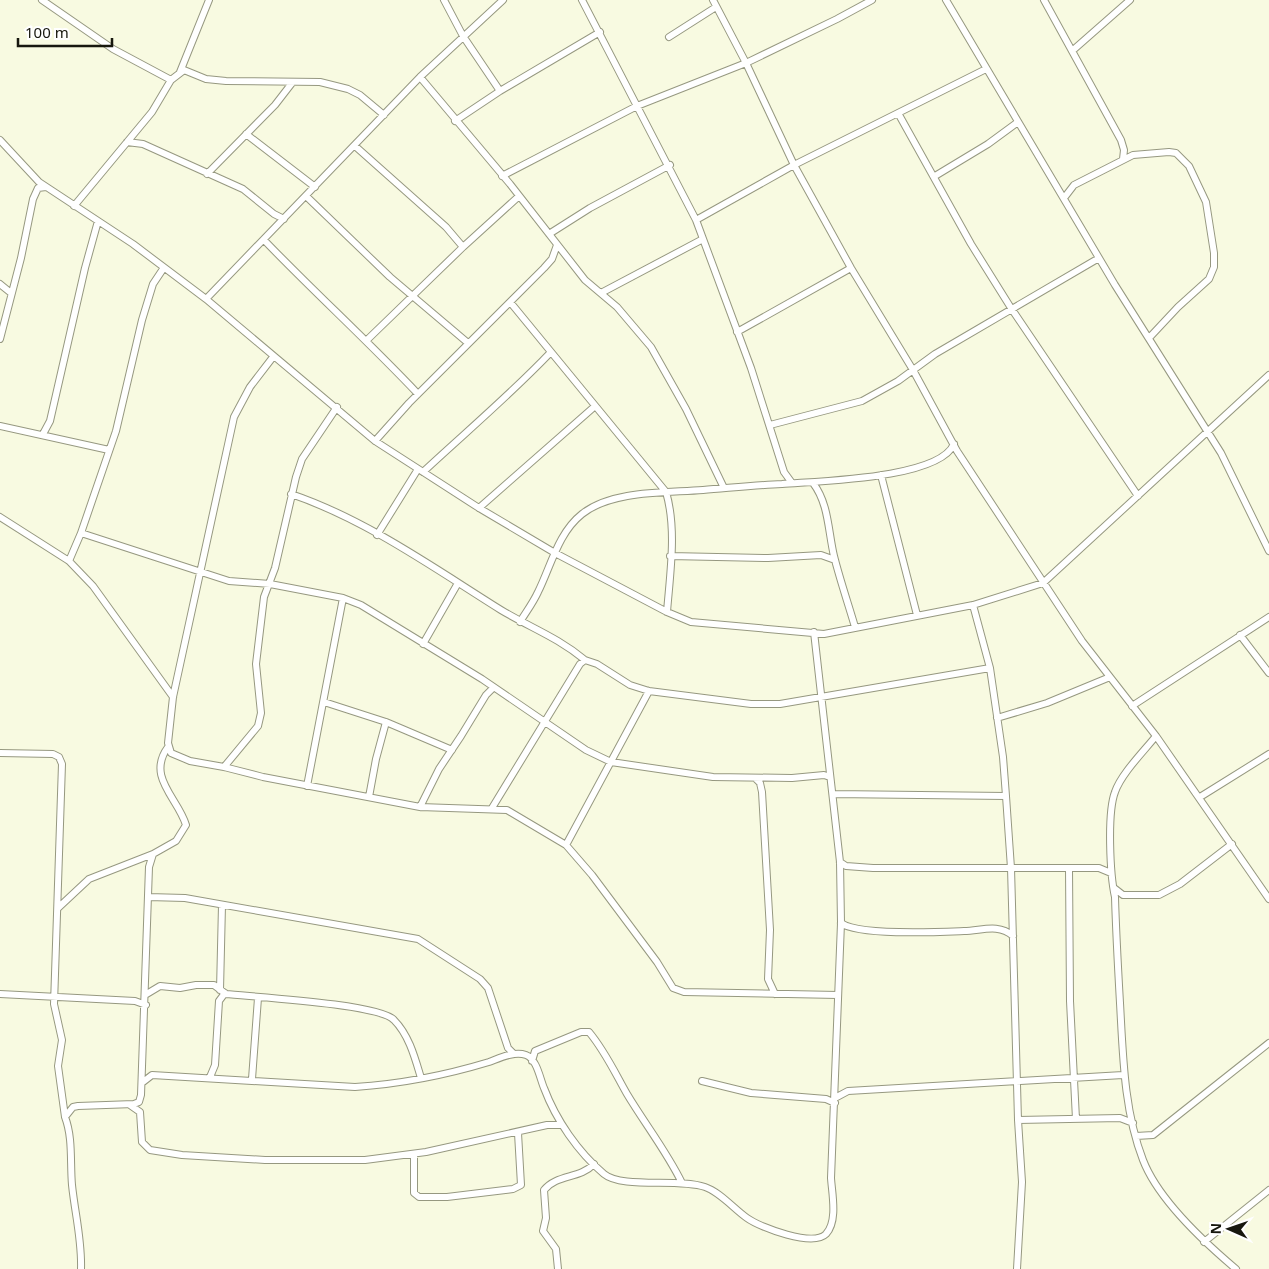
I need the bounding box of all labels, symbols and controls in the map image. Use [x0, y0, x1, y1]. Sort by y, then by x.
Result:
scale bar [18, 15, 111, 47]
text: 100 m [25, 22, 69, 42]
north arrow [1204, 1204, 1254, 1254]
text: N [1206, 1223, 1225, 1235]

